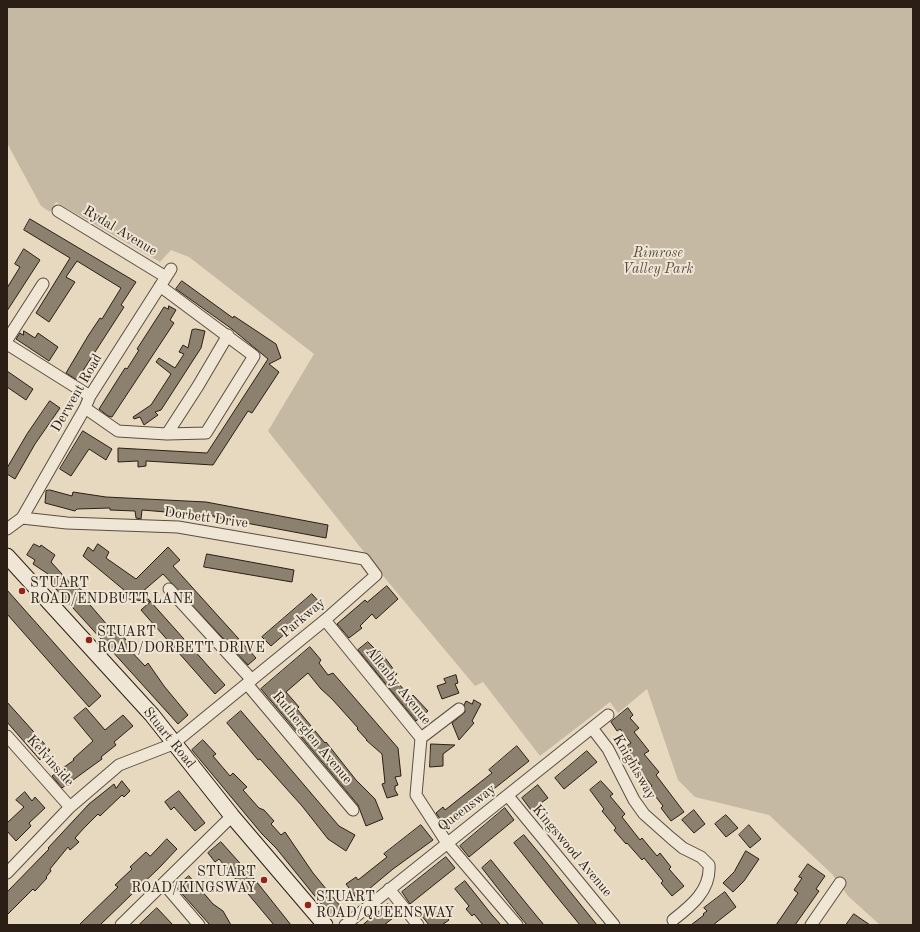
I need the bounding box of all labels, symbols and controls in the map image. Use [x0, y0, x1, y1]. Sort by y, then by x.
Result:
street label: Rydal Avenue [80, 202, 160, 260]
park label: Rimrose Valley Park [623, 245, 693, 278]
street label: Derwent Road [48, 351, 106, 435]
street label: Dorbett Drive [163, 504, 249, 532]
place label: STUART ROAD/ENDBUTT LANE [30, 575, 193, 608]
marker: STUART ROAD/ENDBUTT LANE [17, 586, 27, 596]
street label: Parkway [277, 594, 329, 642]
place label: STUART ROAD/DORBETT DRIVE [97, 624, 265, 656]
marker: STUART ROAD/DORBETT DRIVE [84, 635, 94, 645]
street label: Allenby Avenue [362, 644, 434, 728]
street label: Rutherglen Avenue [268, 688, 356, 788]
street label: Stuart Road [139, 704, 199, 772]
street label: Knightsway [609, 731, 659, 803]
street label: Kelvinside [23, 732, 77, 790]
street label: Queensway [435, 781, 499, 835]
street label: Kingswood Avenue [528, 801, 616, 901]
place label: STUART ROAD/KINGSWAY [131, 864, 256, 896]
marker: STUART ROAD/KINGSWAY [259, 875, 269, 885]
place label: STUART ROAD/QUEENSWAY [316, 889, 455, 922]
marker: STUART ROAD/QUEENSWAY [303, 900, 313, 910]

